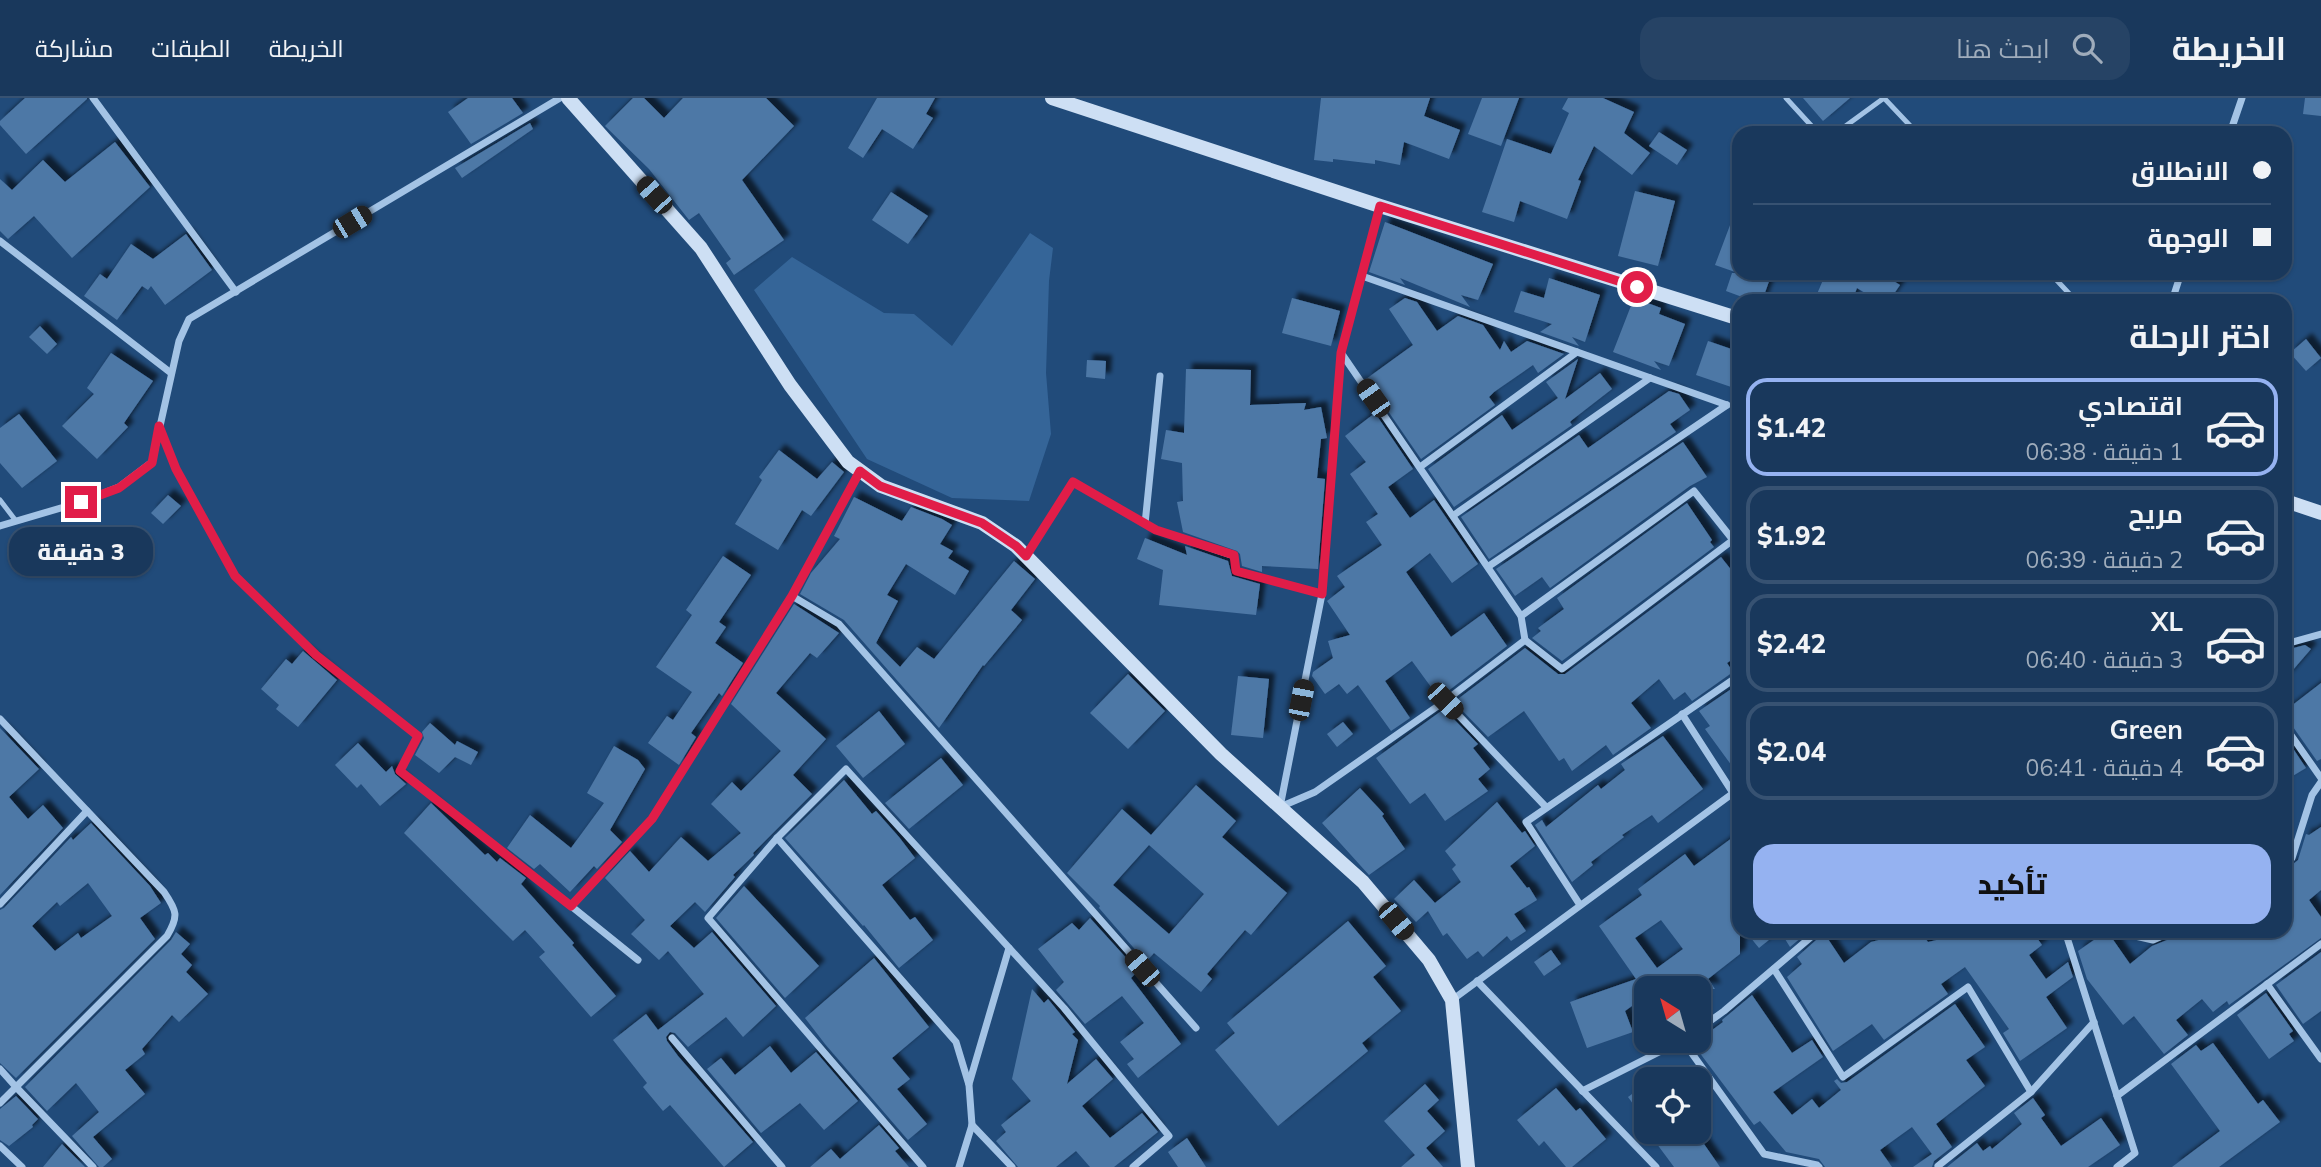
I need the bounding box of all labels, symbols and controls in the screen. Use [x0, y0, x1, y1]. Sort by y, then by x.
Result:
search box [1640, 17, 2130, 80]
text: الخريطة [2172, 27, 2286, 68]
icon: search [2068, 29, 2106, 67]
text: ابحث هنا [1956, 32, 2050, 65]
text: مشاركة [35, 33, 113, 63]
text: الطبقات [151, 33, 231, 63]
text: الخريطة [269, 33, 344, 63]
text: الانطلاق [2131, 154, 2229, 187]
car [633, 172, 676, 218]
car [329, 202, 376, 242]
text: الوجهة [2148, 221, 2229, 254]
route start [1621, 271, 1653, 303]
text: اختر الرحلة [2129, 316, 2271, 356]
car [1353, 375, 1394, 421]
text: اقتصادي [2078, 389, 2183, 422]
icon: car [2204, 396, 2267, 459]
text: $1.42 [1757, 411, 1826, 444]
text: 1 دقيقة · 06:38 [2026, 437, 2183, 466]
route end [65, 486, 97, 518]
text: مريح [2128, 497, 2183, 530]
icon: car [2204, 504, 2267, 567]
text: $1.92 [1757, 519, 1826, 552]
callout: 3 دقيقة [9, 526, 153, 576]
text: 3 دقيقة [37, 537, 125, 566]
text: 2 دقيقة · 06:39 [2026, 545, 2183, 574]
text: XL [2151, 605, 2183, 638]
icon: car [2204, 612, 2267, 675]
text: $2.42 [1757, 627, 1826, 660]
text: 3 دقيقة · 06:40 [2026, 645, 2183, 674]
car [1287, 677, 1316, 723]
car [1423, 679, 1468, 723]
text: Green [2110, 713, 2183, 746]
icon: car [2204, 720, 2267, 783]
text: $2.04 [1757, 735, 1826, 768]
text: 4 دقيقة · 06:41 [2026, 753, 2183, 782]
button: تأكيد [1753, 844, 2271, 924]
car [1375, 898, 1418, 944]
car [1121, 945, 1164, 991]
north arrow [1634, 976, 1712, 1054]
map controls [1634, 976, 1711, 1144]
button: locate [1634, 1067, 1711, 1144]

